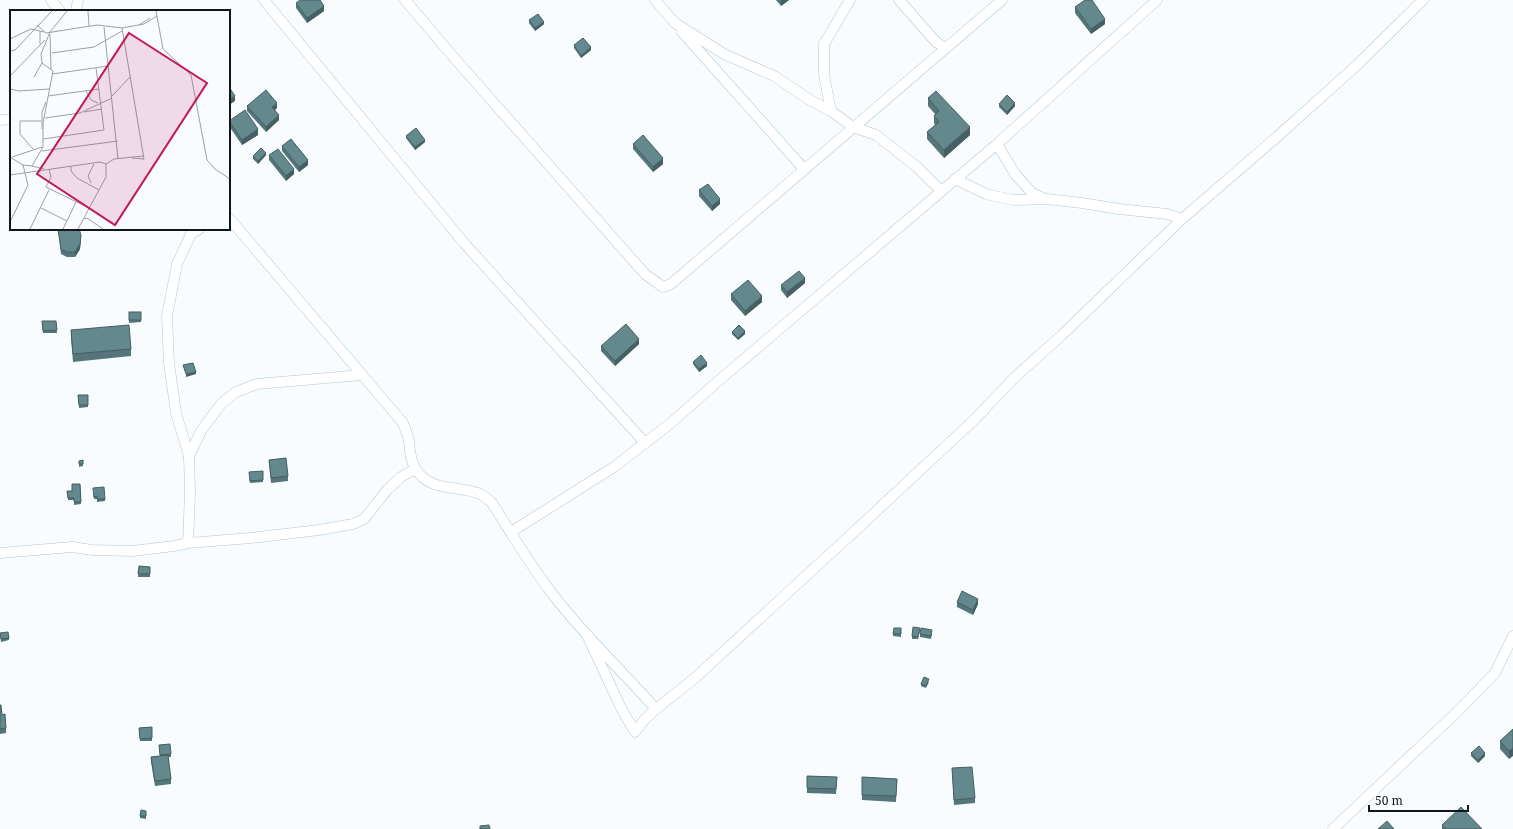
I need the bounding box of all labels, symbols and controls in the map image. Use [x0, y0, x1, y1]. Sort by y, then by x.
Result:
inset map [10, 10, 230, 230]
scale bar [1369, 787, 1468, 813]
text: 50 m [1375, 792, 1403, 809]

